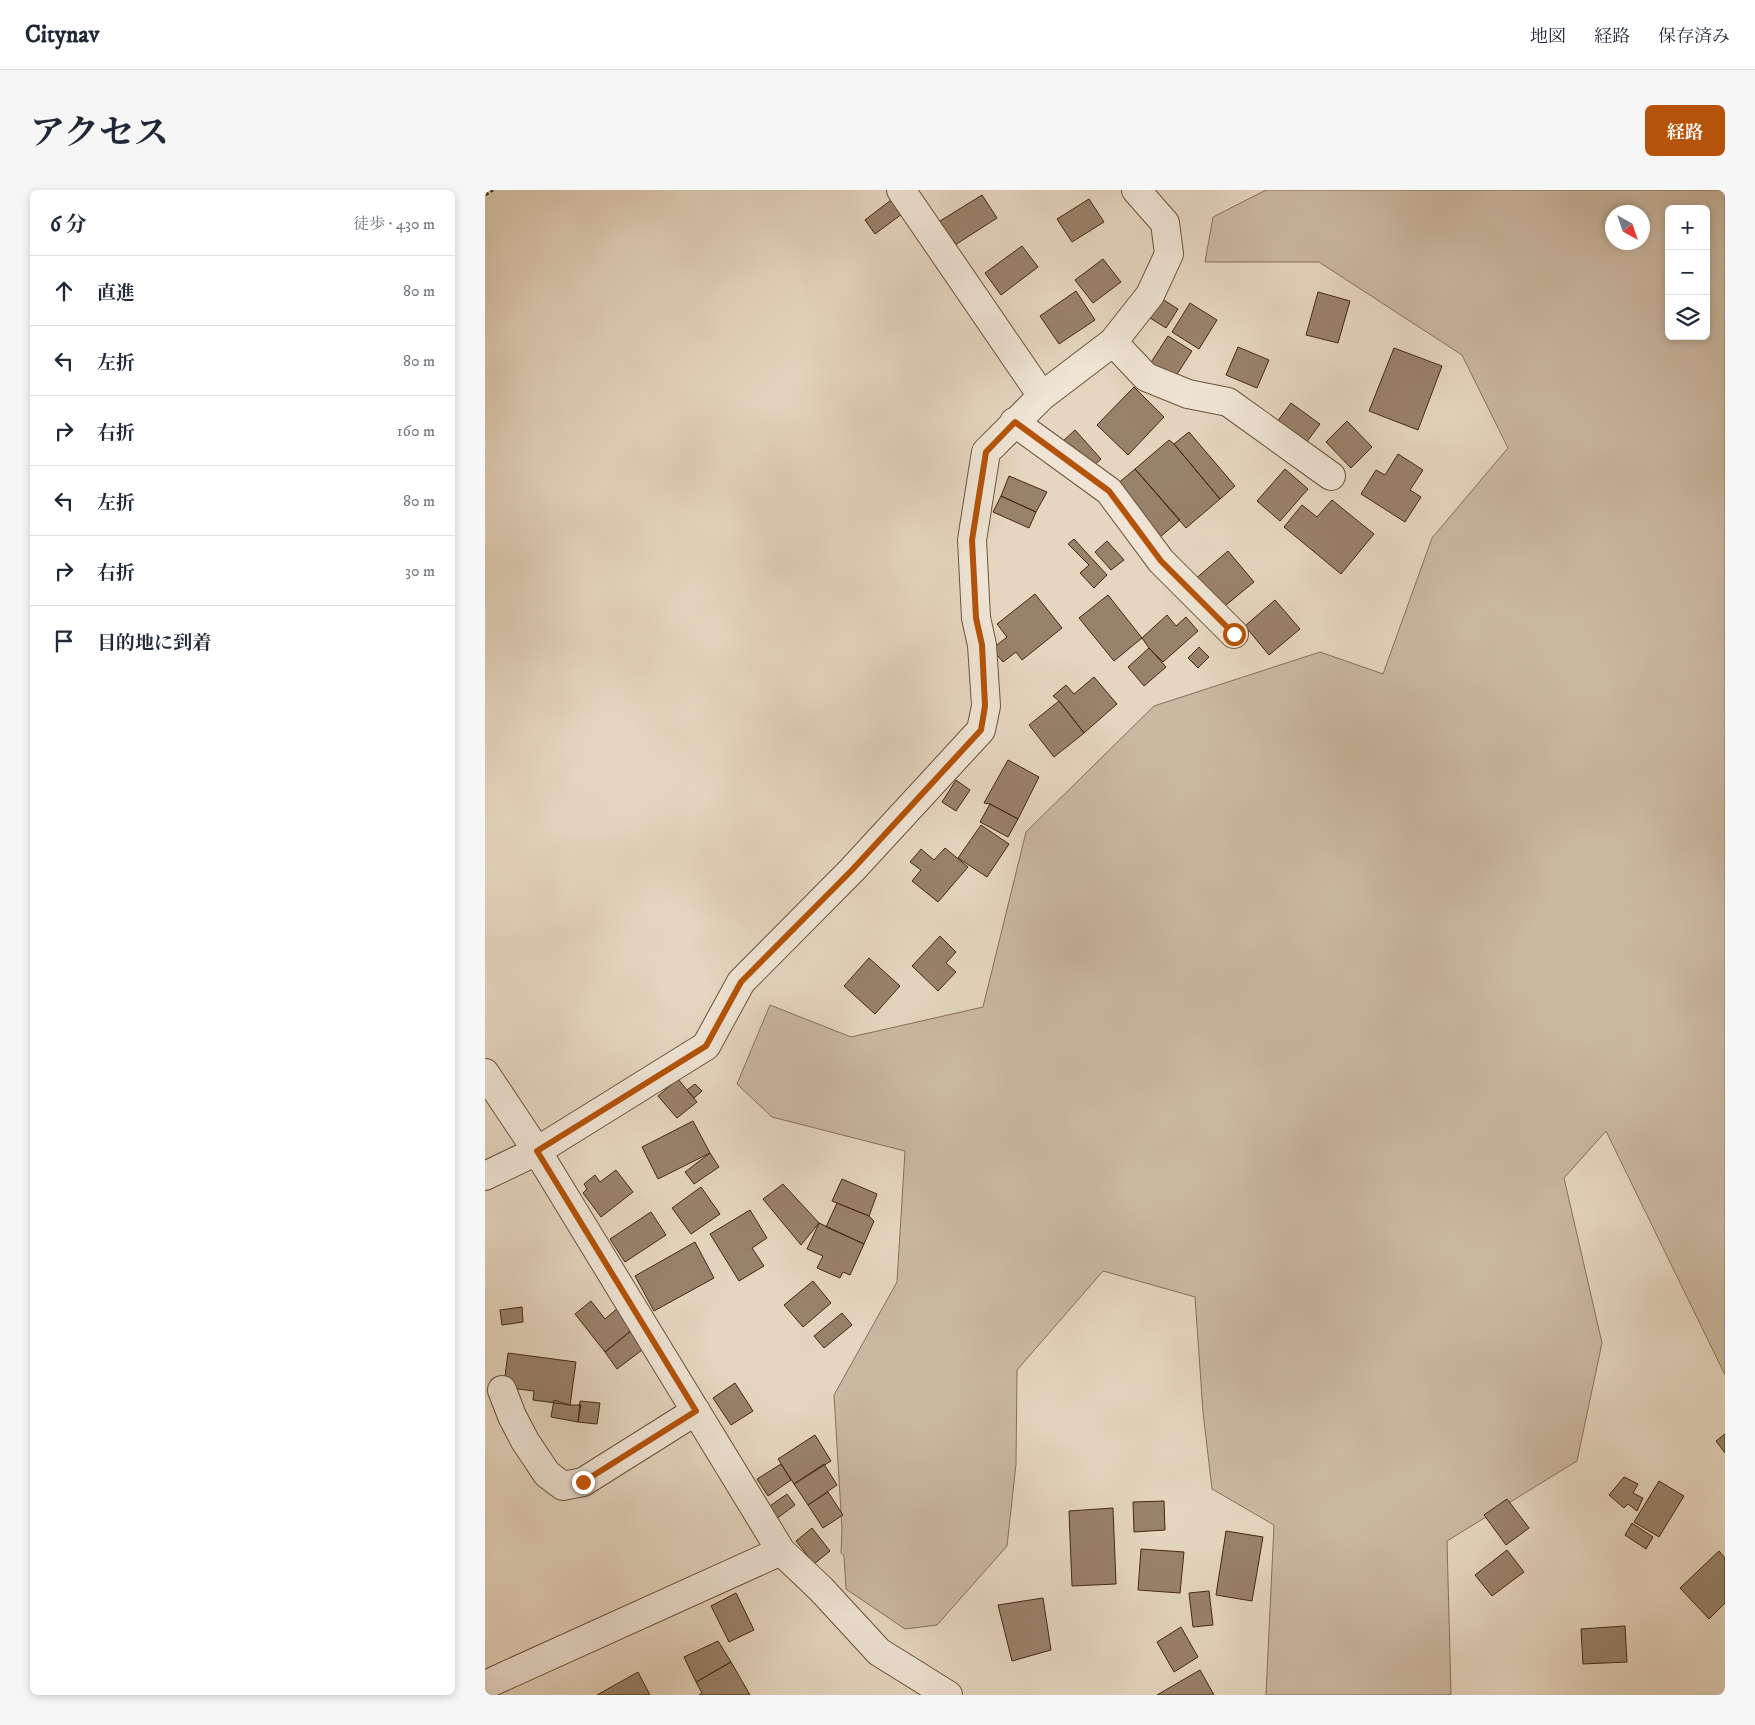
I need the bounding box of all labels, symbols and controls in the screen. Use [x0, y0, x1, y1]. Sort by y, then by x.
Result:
text: Citynav [25, 20, 99, 50]
text: 地図 [1530, 26, 1566, 48]
text: 経路 [1594, 26, 1630, 48]
text: 保存済み [1658, 26, 1730, 48]
button: 経路 [1645, 105, 1725, 156]
text: アクセス [30, 112, 169, 156]
north arrow [1605, 205, 1650, 250]
map controls [1665, 205, 1710, 340]
button: + [1665, 205, 1710, 250]
text: 6 分 [50, 212, 86, 238]
text: 徒歩 · 430 m [353, 214, 435, 234]
button: − [1665, 250, 1710, 295]
icon: ahead [50, 277, 78, 305]
text: 80 m [403, 281, 435, 301]
text: 直進 [97, 282, 135, 305]
button: layers [1665, 295, 1710, 340]
icon: left [50, 347, 78, 375]
text: 80 m [403, 351, 435, 371]
text: 左折 [97, 352, 135, 375]
icon: right [50, 417, 78, 445]
text: 160 m [397, 421, 435, 441]
text: 右折 [97, 422, 135, 445]
icon: left [50, 487, 78, 515]
text: 80 m [403, 491, 435, 511]
text: 左折 [97, 492, 135, 515]
icon: right [50, 557, 78, 585]
text: 30 m [405, 561, 435, 581]
text: 右折 [97, 562, 135, 585]
route start [1223, 623, 1246, 646]
icon: arrive [50, 627, 78, 655]
text: 目的地に到着 [97, 632, 211, 655]
route end [572, 1471, 595, 1494]

